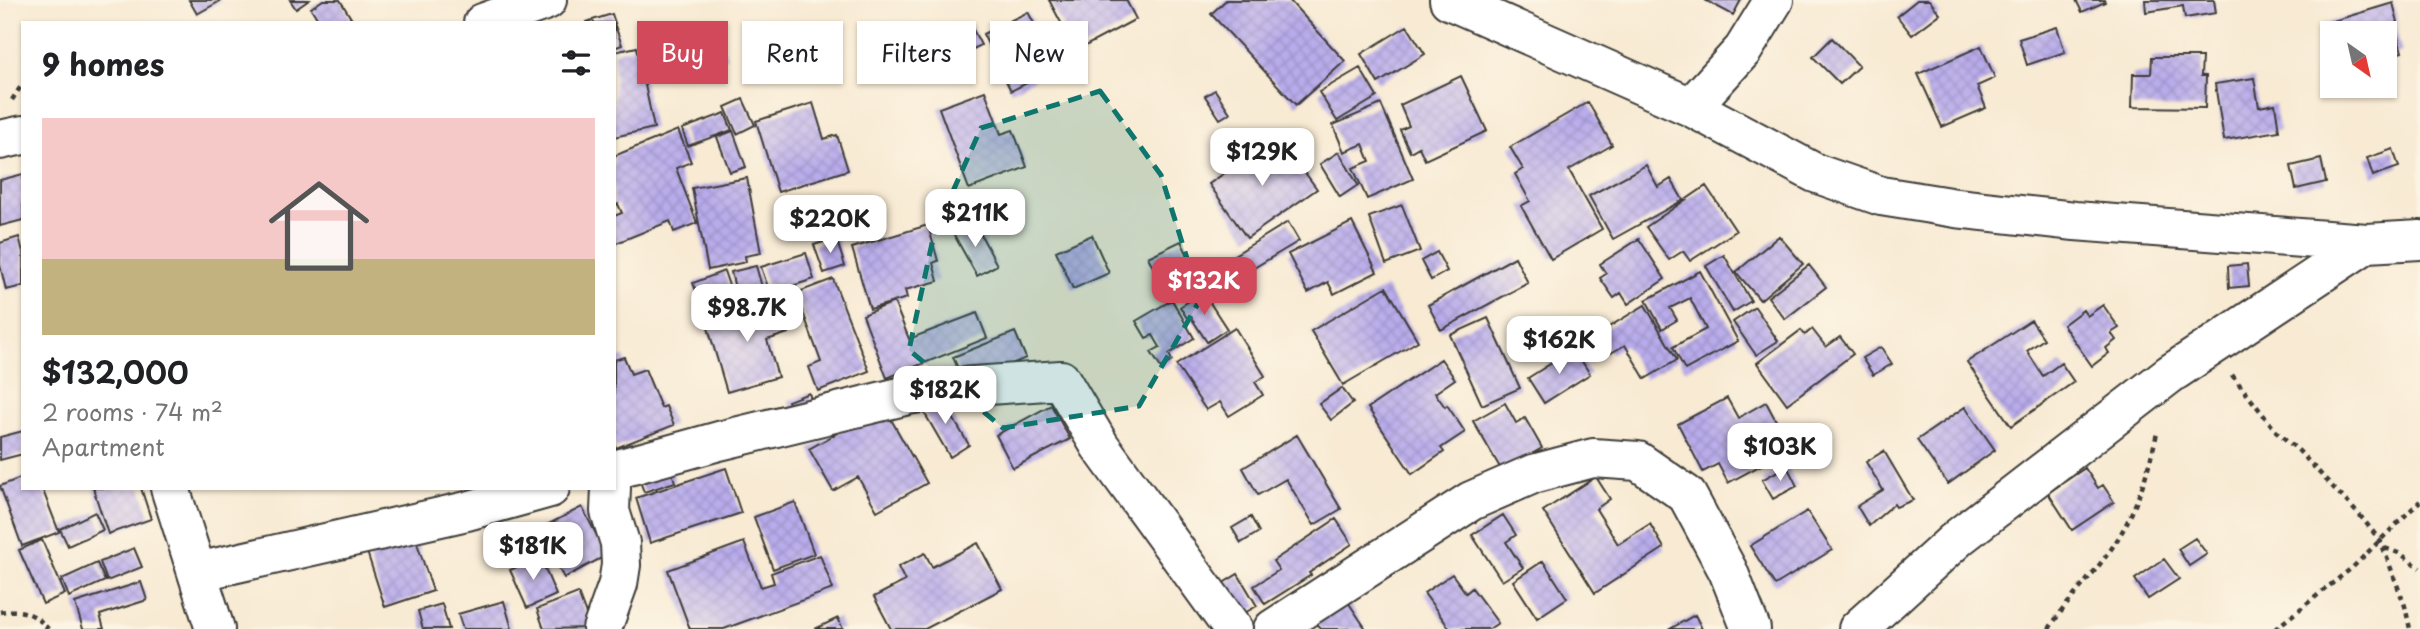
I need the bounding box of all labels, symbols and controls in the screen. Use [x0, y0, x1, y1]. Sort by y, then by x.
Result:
chip: Buy [637, 21, 728, 84]
chip: Rent [742, 21, 843, 84]
chip: Filters [857, 21, 976, 84]
chip: New [990, 21, 1088, 84]
north arrow [2320, 21, 2398, 98]
map controls [2320, 21, 2397, 98]
text: 9 homes [42, 41, 164, 86]
icon: filters [557, 44, 595, 82]
pin: $129K [1213, 128, 1311, 188]
text: $129K [1226, 133, 1298, 168]
icon: home [256, 163, 382, 289]
pin: $211K [926, 190, 1024, 249]
text: $211K [941, 194, 1009, 229]
pin: $220K [781, 196, 879, 255]
text: $220K [790, 200, 870, 235]
pin: $132K [1155, 258, 1253, 317]
text: $132K [1168, 262, 1240, 297]
pin: $98.7K [690, 284, 804, 344]
text: $98.7K [707, 289, 787, 324]
pin: $162K [1510, 316, 1608, 376]
text: $162K [1523, 321, 1595, 356]
text: $132,000 [42, 349, 189, 394]
pin: $182K [896, 366, 994, 426]
text: $182K [909, 371, 981, 406]
text: 2 rooms · 74 m² [42, 394, 223, 429]
pin: $103K [1731, 424, 1829, 483]
text: $103K [1743, 428, 1817, 463]
text: Apartment [42, 429, 165, 464]
pin: $181K [484, 522, 582, 582]
text: $181K [499, 527, 567, 562]

